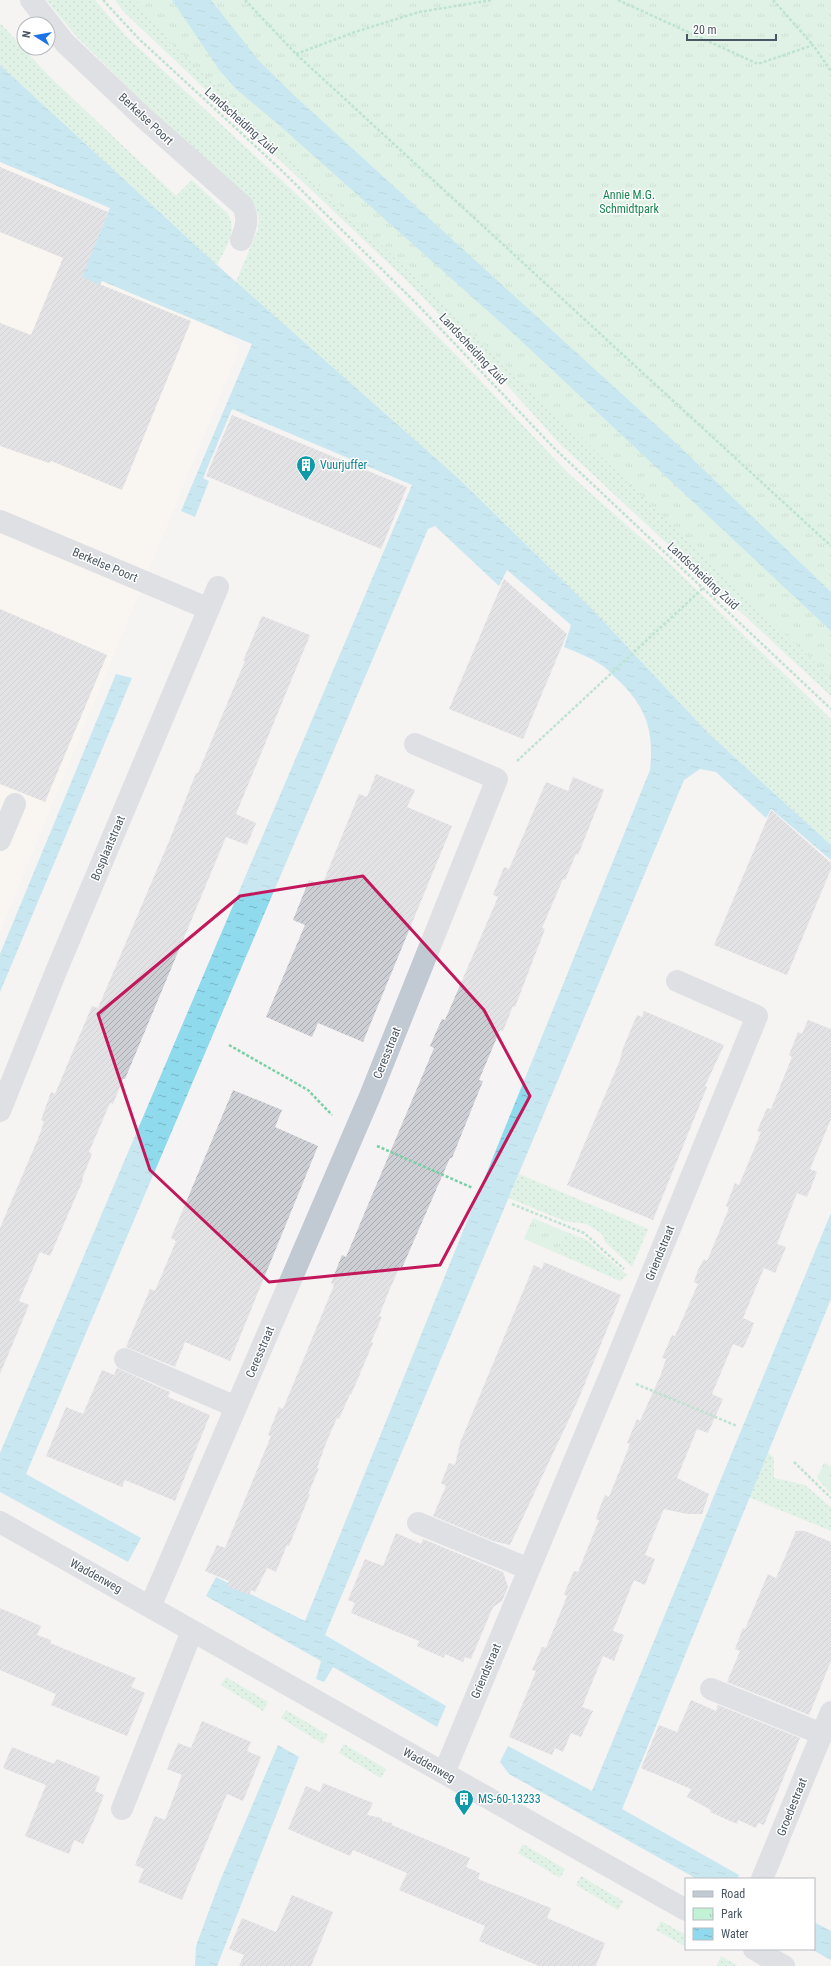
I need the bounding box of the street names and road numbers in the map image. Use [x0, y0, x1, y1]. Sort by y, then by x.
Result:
street label: Landscheiding Zuid [202, 85, 280, 157]
street label: Berkelse Poort [116, 90, 177, 148]
street label: Landscheiding Zuid [436, 310, 510, 388]
street label: Landscheiding Zuid [664, 539, 742, 613]
street label: Berkelse Poort [70, 545, 140, 585]
street label: Bosplaatstraat [88, 813, 128, 883]
street label: Ceresstraat [370, 1025, 404, 1081]
street label: Griendstraat [643, 1223, 678, 1283]
street label: Ceresstraat [243, 1324, 277, 1380]
street label: Waddenweg [68, 1556, 125, 1596]
street label: Griendstraat [468, 1641, 504, 1701]
street label: Waddenweg [401, 1745, 458, 1785]
street label: Groedestraat [774, 1776, 810, 1838]

